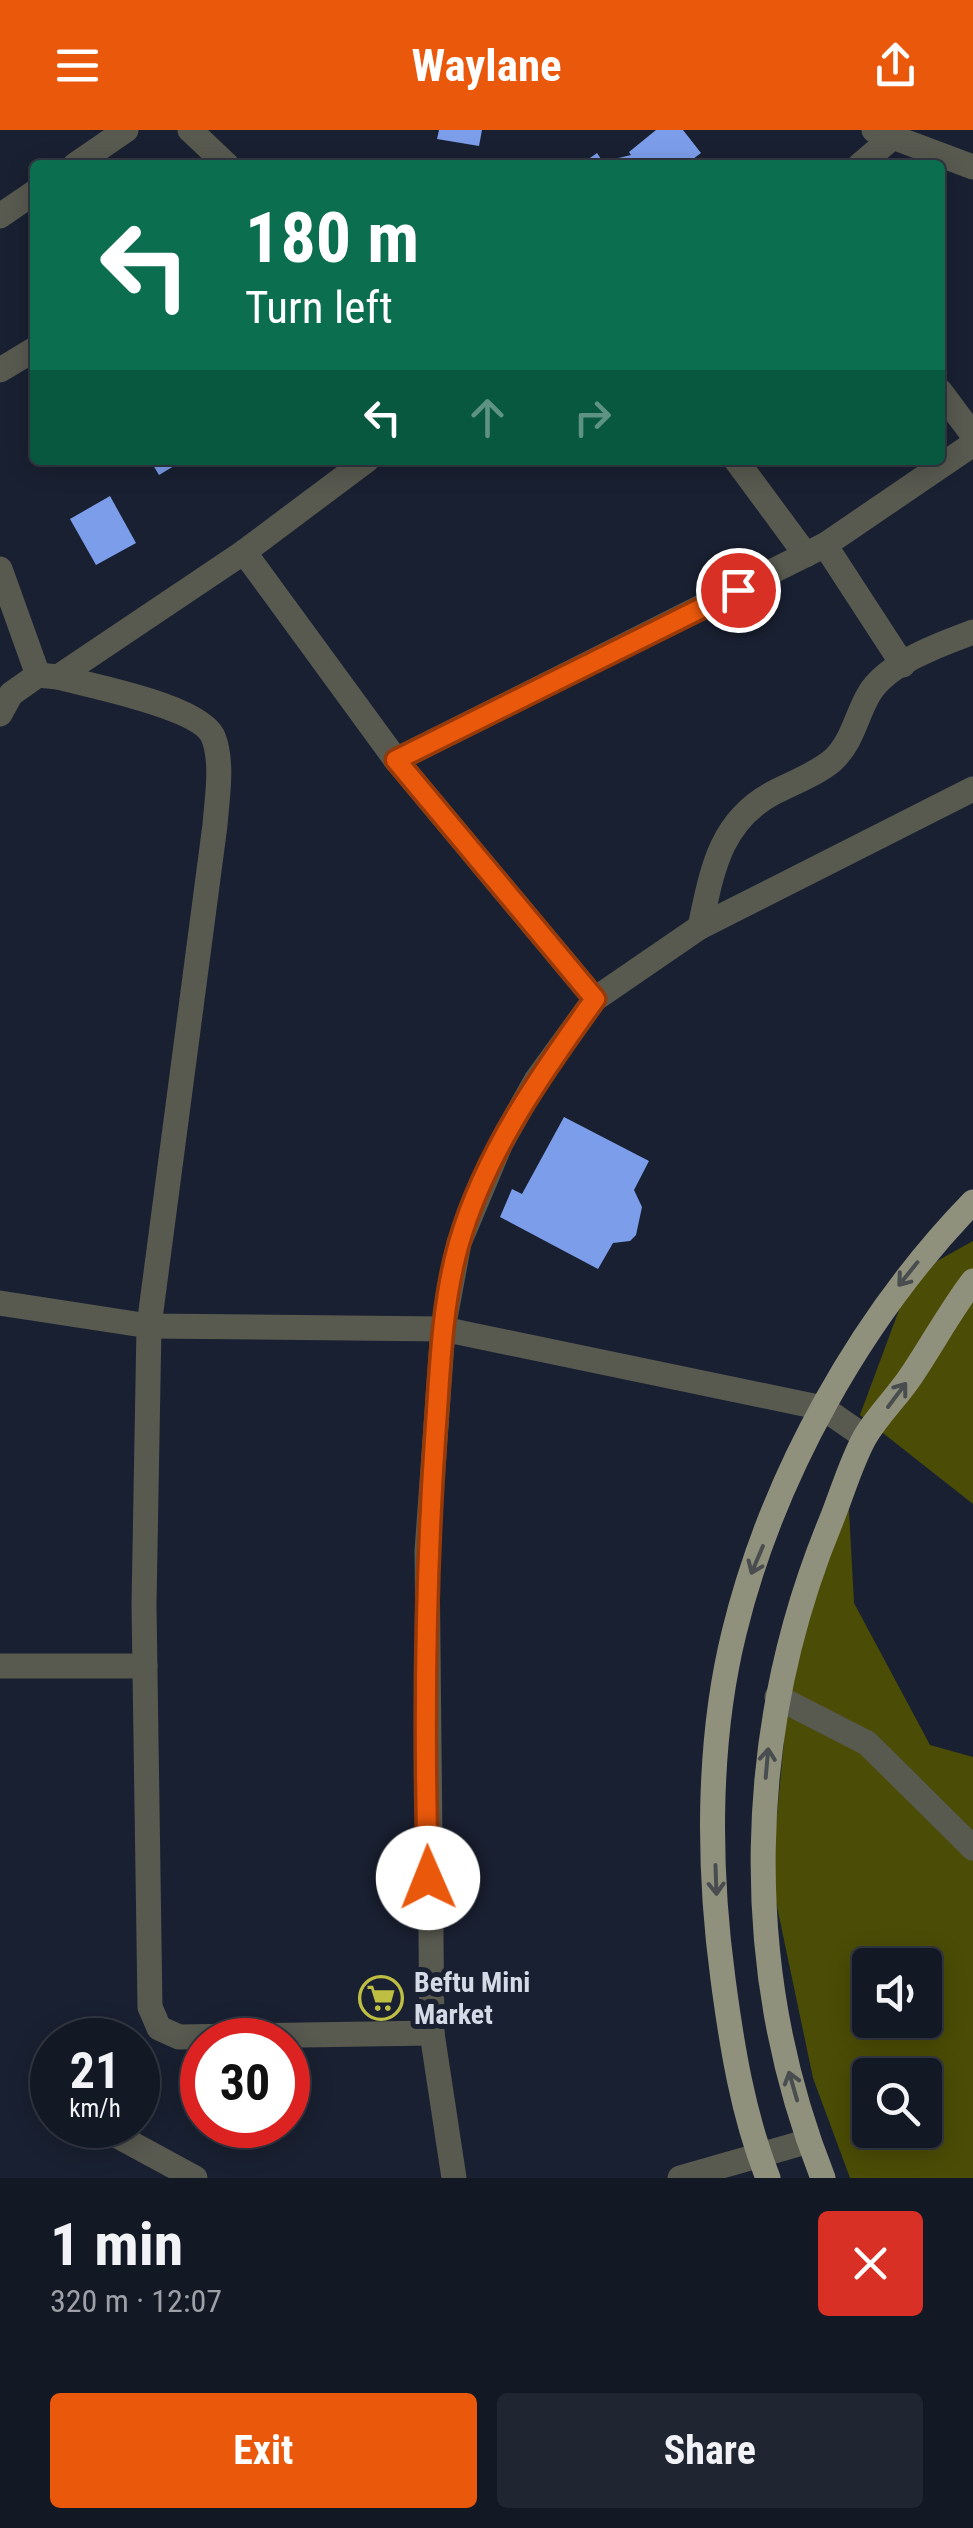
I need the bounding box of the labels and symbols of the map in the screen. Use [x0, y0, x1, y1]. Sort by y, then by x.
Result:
pin [696, 548, 781, 633]
one-way arrow [897, 1260, 919, 1286]
one-way arrow [886, 1382, 907, 1409]
one-way arrow [747, 1544, 765, 1575]
one-way arrow [758, 1748, 777, 1780]
position arrow [376, 1826, 480, 1930]
one-way arrow [706, 1864, 725, 1896]
place label: Beftu Mini Market [414, 1966, 530, 2031]
supermarket icon: Beftu Mini Market [358, 1975, 404, 2021]
speed limit sign: 30 [180, 2018, 310, 2148]
one-way arrow [783, 2070, 801, 2102]

